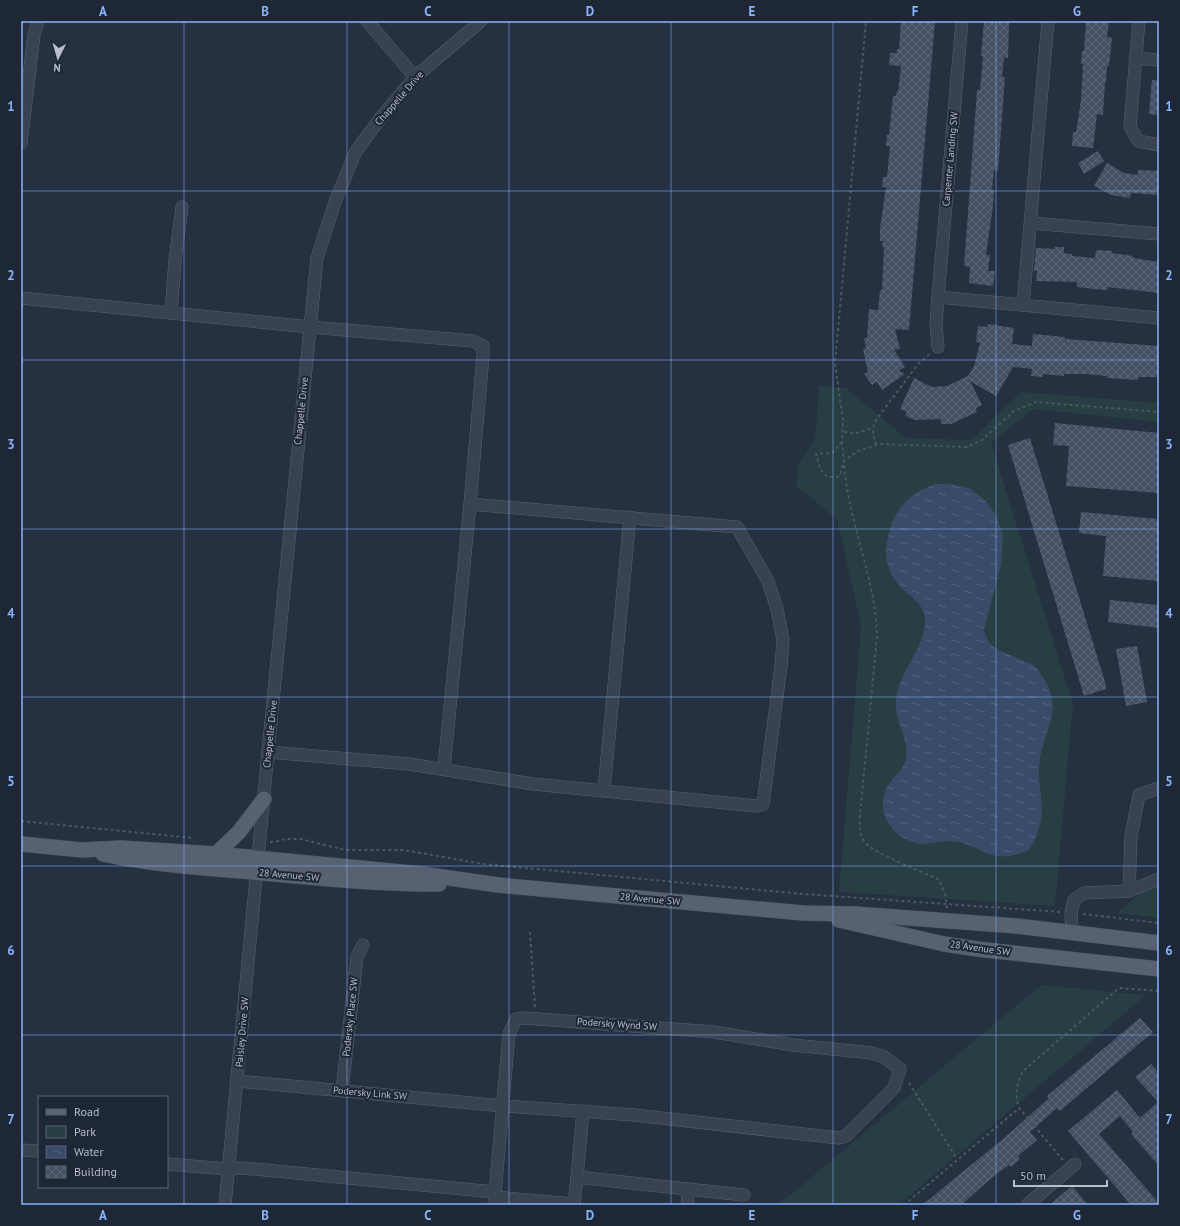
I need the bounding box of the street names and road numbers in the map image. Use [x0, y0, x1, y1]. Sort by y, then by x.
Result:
street label: Chappelle Drive [372, 68, 426, 128]
street label: Carpenter Landing SW [939, 110, 961, 207]
street label: Chappelle Drive [291, 376, 311, 446]
street label: Chappelle Drive [260, 699, 280, 769]
street label: 28 Avenue SW [258, 866, 321, 884]
street label: 28 Avenue SW [619, 890, 682, 908]
street label: 28 Avenue SW [949, 937, 1012, 959]
street label: Podersky Place SW [339, 976, 361, 1057]
street label: Paisley Drive SW [232, 996, 252, 1068]
street label: Podersky Wynd SW [577, 1015, 658, 1033]
street label: Podersky Link SW [332, 1083, 408, 1103]

